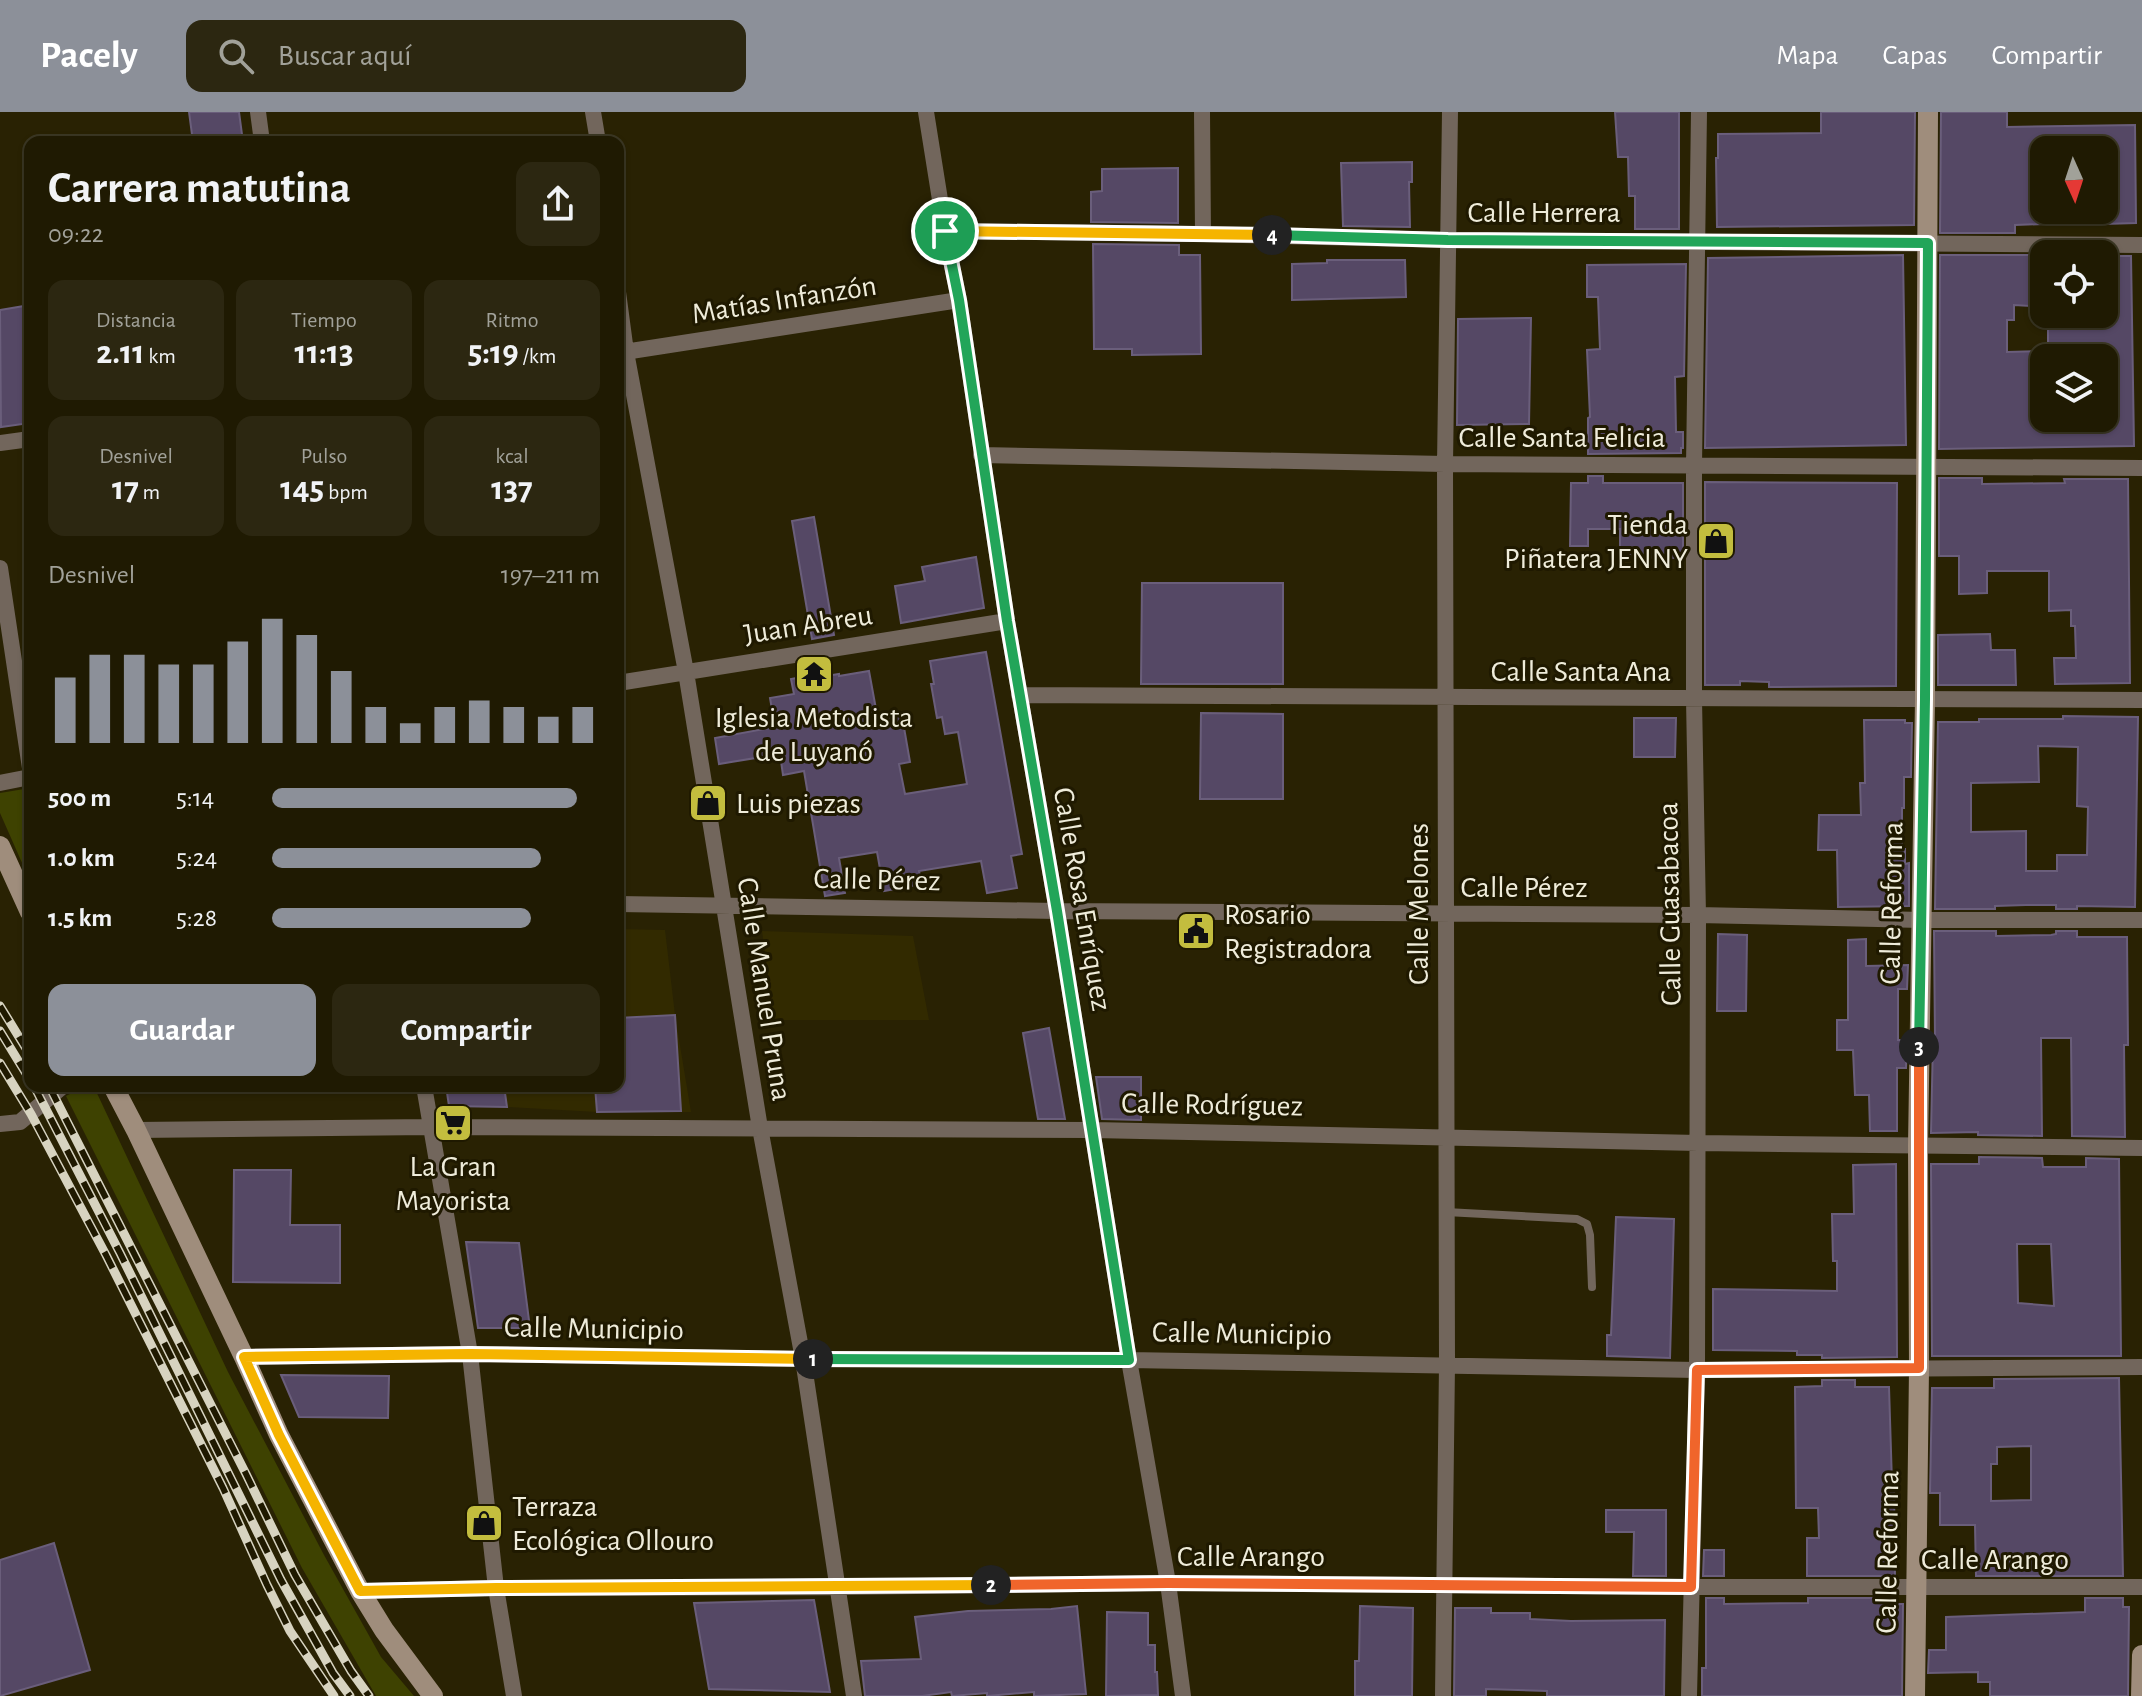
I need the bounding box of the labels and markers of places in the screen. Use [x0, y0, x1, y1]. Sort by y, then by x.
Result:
pin [911, 197, 979, 265]
pin: 4 [1252, 215, 1292, 255]
place label: Tienda Piñatera JENNY [1504, 510, 1688, 574]
shop icon: Tienda Piñatera JENNY [1695, 520, 1737, 562]
temple icon: Iglesia Metodista de Luyanó [793, 653, 835, 695]
place label: Iglesia Metodista de Luyanó [715, 703, 913, 767]
shop icon: Luis piezas [687, 782, 729, 824]
place label: Luis piezas [736, 789, 861, 819]
place label: Rosario Registradora [1224, 900, 1372, 964]
public building icon: Rosario Registradora [1175, 910, 1217, 952]
pin: 3 [1899, 1027, 1939, 1067]
supermarket icon: La Gran Mayorista [432, 1102, 474, 1144]
place label: La Gran Mayorista [395, 1152, 511, 1216]
pin: 1 [793, 1339, 833, 1379]
place label: Terraza Ecológica Ollouro [512, 1492, 714, 1556]
shop icon: Terraza Ecológica Ollouro [463, 1502, 505, 1544]
pin: 2 [971, 1565, 1011, 1605]

